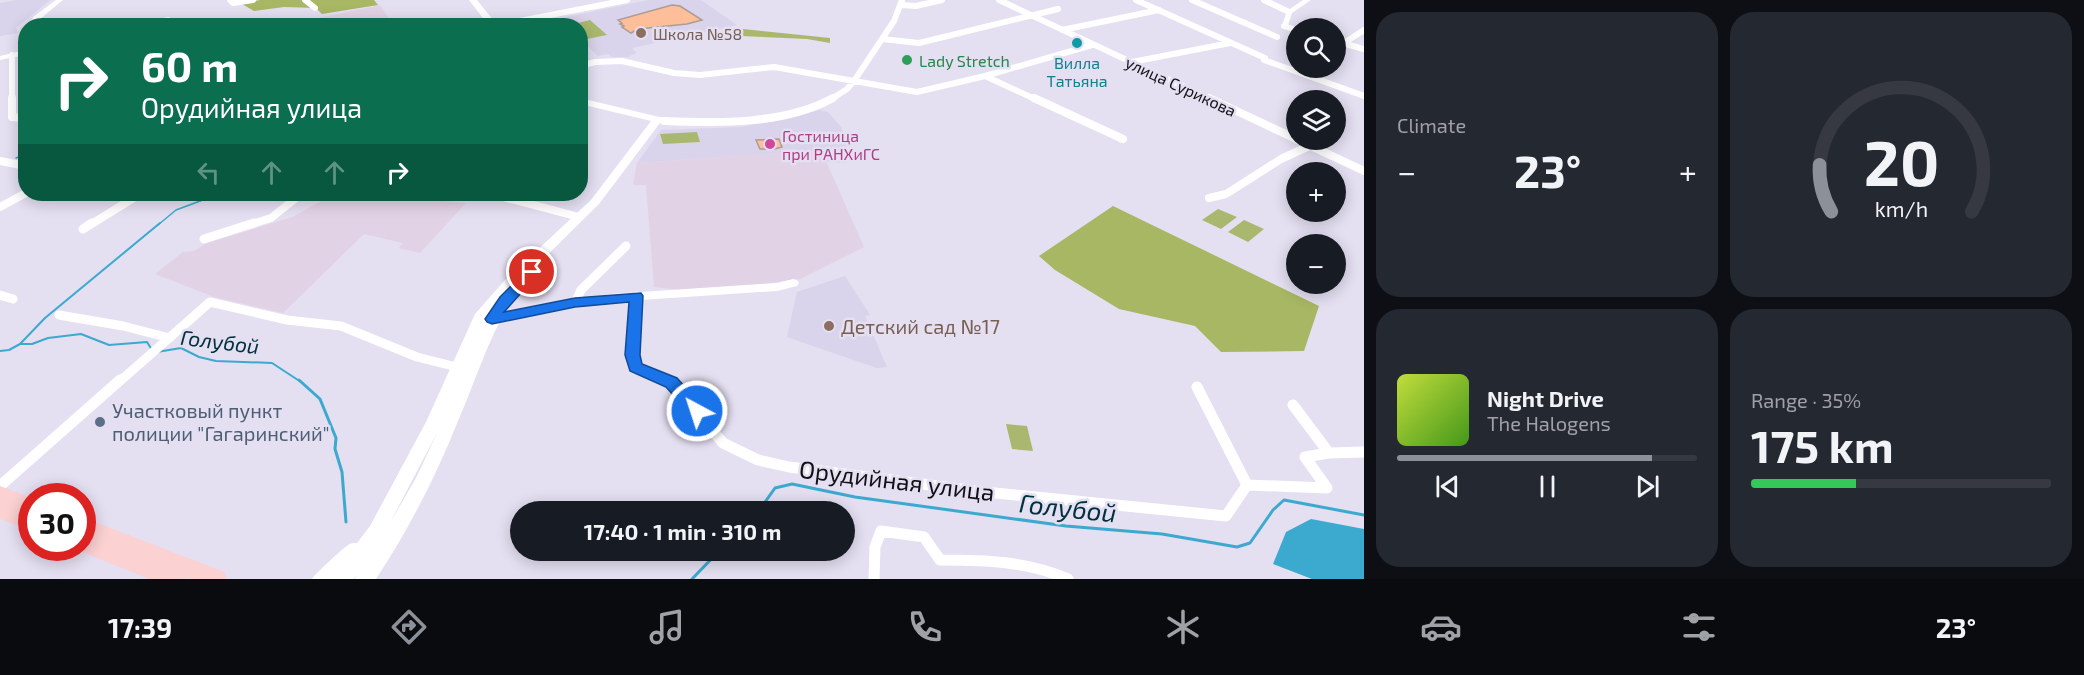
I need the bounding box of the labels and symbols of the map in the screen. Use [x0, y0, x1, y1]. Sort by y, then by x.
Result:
place label: Школа №58 [653, 24, 742, 43]
marker: Школа №58 [634, 26, 648, 40]
marker: Вилла Татьяна [1070, 36, 1084, 50]
place label: Lady Stretch [919, 51, 1010, 70]
street label: улица Сурикова [1122, 52, 1239, 121]
marker: Lady Stretch [900, 53, 914, 67]
place label: Вилла Татьяна [1046, 53, 1108, 90]
place label: Гостиница при РАНХиГС [782, 126, 880, 163]
marker: Гостиница при РАНХиГС [763, 137, 777, 151]
pin [506, 246, 557, 297]
place label: Детский сад №17 [841, 314, 1000, 338]
marker: Детский сад №17 [822, 319, 836, 333]
water label: Голубой [179, 324, 261, 358]
position arrow [665, 379, 729, 443]
place label: Участковый пункт полиции "Гагаринский" [112, 398, 330, 445]
marker: Участковый пункт полиции "Гагаринский" [93, 415, 107, 429]
street label: Орудийная улица [798, 454, 996, 507]
speed limit sign: 30 [18, 483, 96, 561]
water label: Голубой [1018, 486, 1118, 528]

